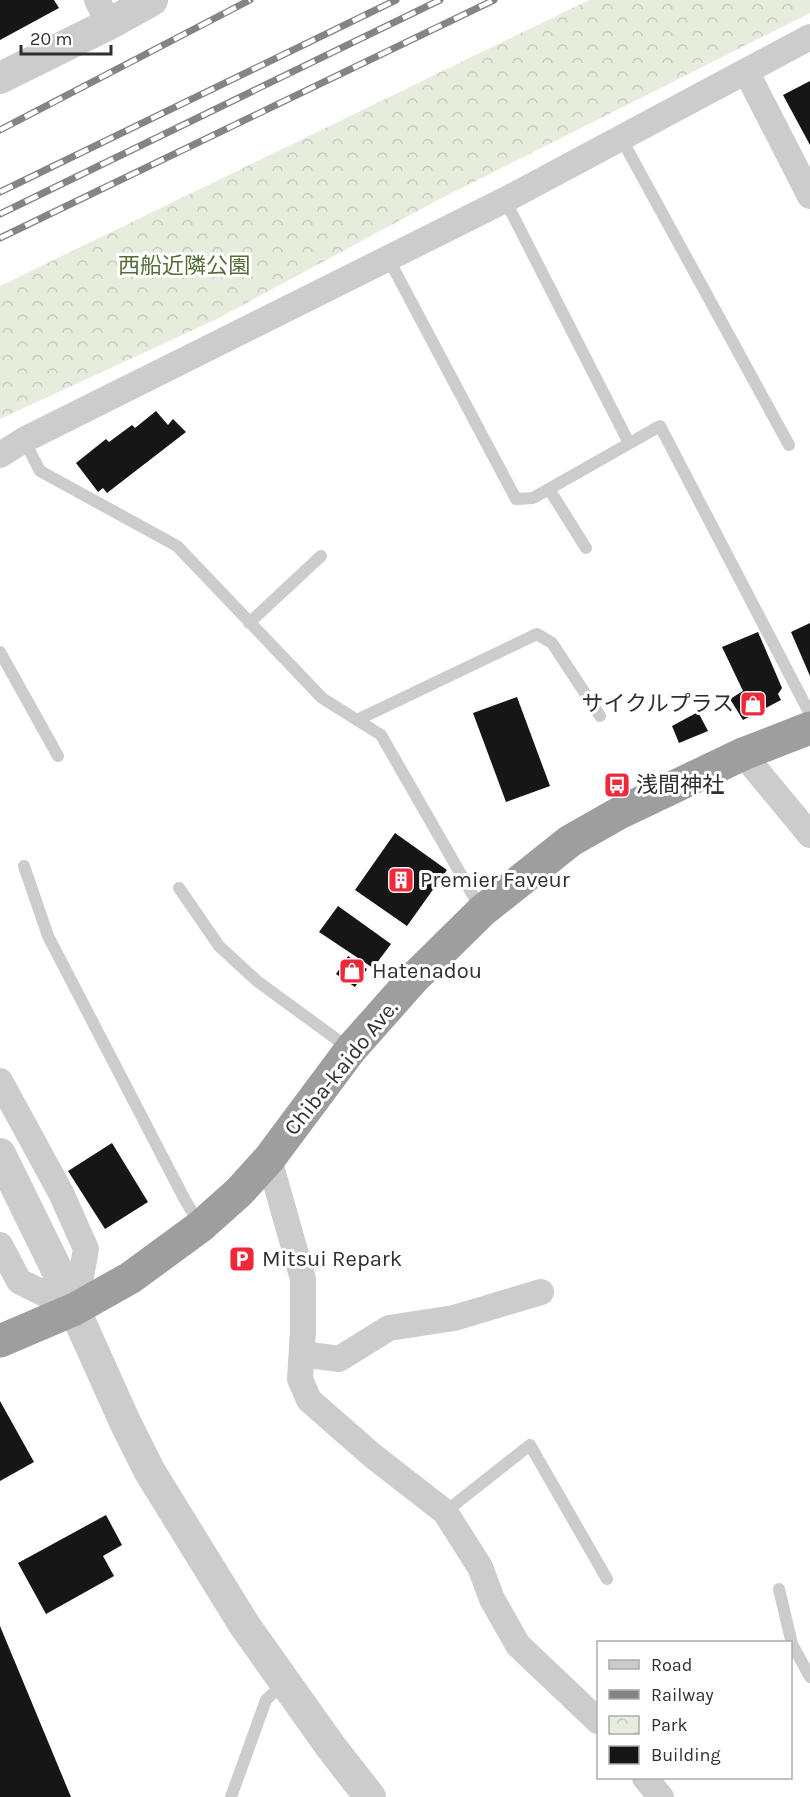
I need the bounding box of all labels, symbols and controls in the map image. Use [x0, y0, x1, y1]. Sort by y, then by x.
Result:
scale bar [21, 18, 111, 56]
text: 20 m [30, 28, 72, 50]
park label: 西船近隣公園 [118, 253, 250, 279]
shop icon: サイクルプラス [738, 689, 768, 719]
place label: サイクルプラス [582, 691, 734, 717]
bus stop icon: 浅間神社 [602, 770, 632, 800]
place label: 浅間神社 [636, 772, 724, 798]
building icon: Premier Faveur [386, 865, 416, 895]
place label: Premier Faveur [420, 867, 570, 893]
shop icon: Hatenadou [337, 956, 367, 986]
place label: Hatenadou [372, 958, 482, 984]
street label: Chiba-kaido Ave. [279, 995, 403, 1141]
parking icon: Mitsui Repark [227, 1244, 257, 1274]
place label: Mitsui Repark [262, 1246, 402, 1272]
legend [597, 1641, 792, 1779]
text: Road [651, 1654, 692, 1676]
text: Railway [651, 1684, 714, 1706]
text: Park [651, 1714, 688, 1736]
text: Building [651, 1744, 721, 1766]

